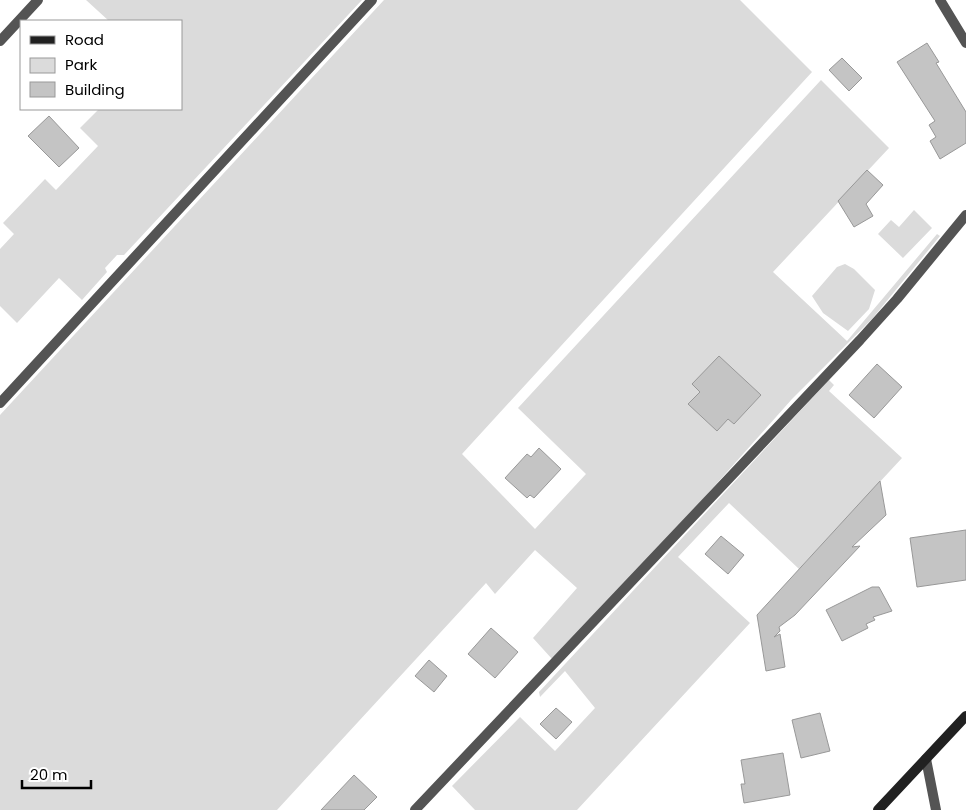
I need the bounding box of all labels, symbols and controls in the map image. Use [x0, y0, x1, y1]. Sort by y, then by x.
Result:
legend [20, 20, 182, 110]
text: Road [65, 29, 104, 50]
text: Park [65, 54, 97, 75]
text: Building [65, 79, 125, 100]
scale bar [22, 758, 91, 790]
text: 20 m [30, 764, 68, 785]

